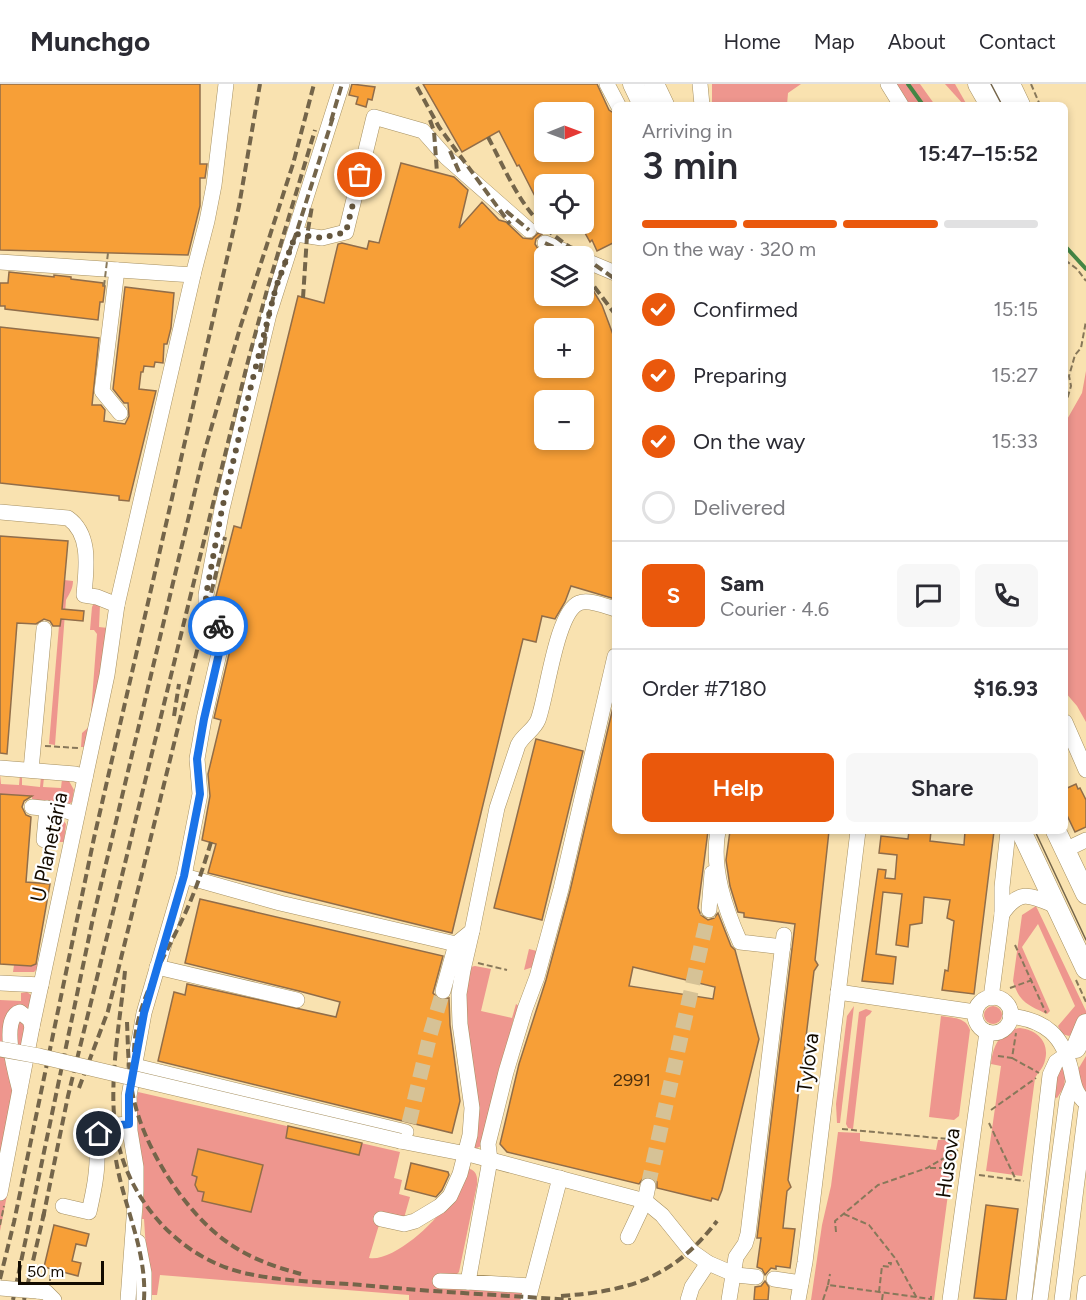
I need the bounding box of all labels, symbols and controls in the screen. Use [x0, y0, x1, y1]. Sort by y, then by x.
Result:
text: Munchgo [30, 24, 150, 58]
text: Home [724, 29, 781, 54]
text: Map [814, 29, 855, 54]
text: About [888, 29, 946, 54]
text: Contact [979, 29, 1056, 54]
north arrow [534, 102, 594, 162]
map controls [534, 102, 594, 450]
text: Arriving in [642, 119, 732, 143]
text: 15:47–15:52 [918, 140, 1038, 167]
text: 3 min [642, 142, 738, 189]
pin [334, 149, 385, 200]
icon: bag [343, 158, 376, 191]
button: locate [534, 174, 594, 234]
text: On the way · 320 m [642, 237, 816, 261]
button: layers [534, 246, 594, 306]
icon: check [642, 293, 675, 326]
text: Confirmed [693, 296, 798, 323]
text: 15:15 [993, 297, 1038, 321]
button: + [534, 318, 594, 378]
icon: check [642, 359, 675, 392]
text: Preparing [693, 362, 787, 389]
text: 15:27 [991, 363, 1038, 387]
button: − [534, 390, 594, 450]
icon: check [642, 425, 675, 458]
text: On the way [693, 428, 805, 455]
text: 15:33 [991, 429, 1038, 453]
text: Delivered [693, 494, 786, 521]
button: chat [897, 564, 960, 627]
button: phone [975, 564, 1038, 627]
text: Sam [720, 570, 764, 597]
text: S [667, 582, 680, 609]
courier [188, 596, 248, 656]
text: Courier · 4.6 [720, 597, 829, 621]
icon: bike [202, 610, 235, 643]
text: Order #7180 [642, 675, 767, 702]
text: $16.93 [973, 675, 1038, 702]
button: Help [642, 753, 834, 822]
button: Share [846, 753, 1038, 822]
street label: U Planetária [25, 790, 72, 904]
street label: Tylova [791, 1031, 824, 1094]
house number: 2991 [613, 1069, 651, 1091]
pin [73, 1108, 124, 1159]
icon: home [82, 1117, 115, 1150]
street label: Husova [930, 1126, 965, 1200]
scale bar [18, 1258, 104, 1286]
text: 50 m [27, 1262, 64, 1281]

